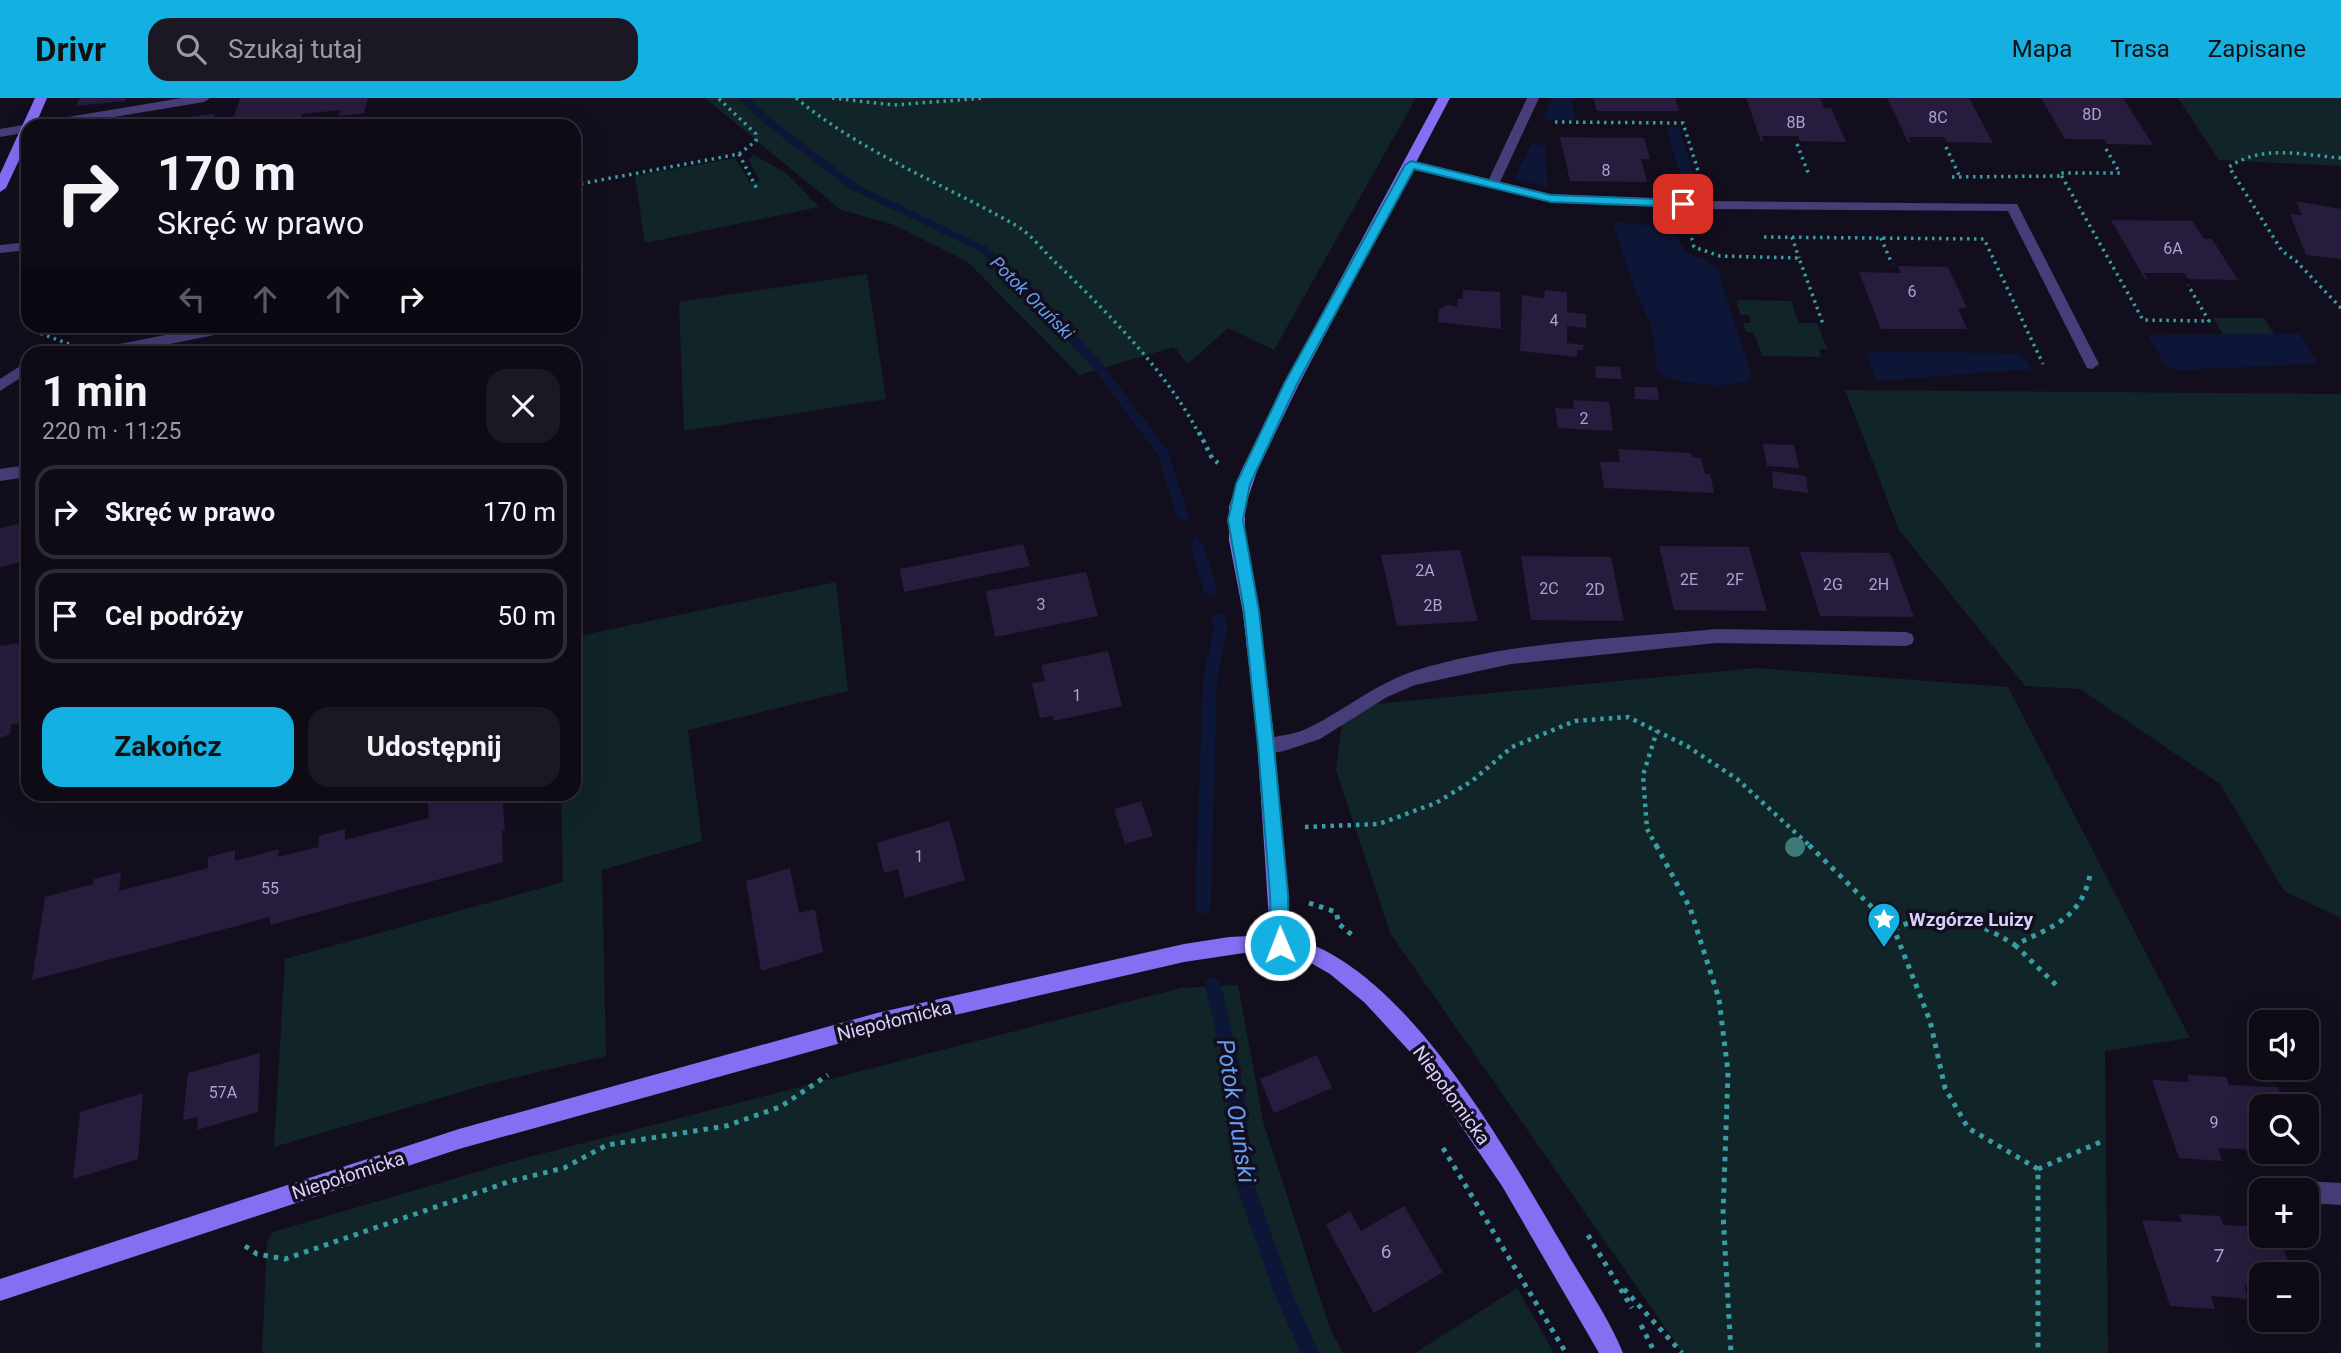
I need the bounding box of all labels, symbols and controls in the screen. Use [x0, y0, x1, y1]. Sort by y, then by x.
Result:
search box [148, 18, 638, 81]
text: Drivr [35, 30, 106, 69]
icon: search [172, 30, 210, 68]
text: Szukaj tutaj [228, 34, 362, 64]
text: Mapa [2012, 35, 2072, 63]
text: Trasa [2110, 35, 2170, 63]
text: Zapisane [2208, 35, 2306, 63]
house number: 8D [2082, 105, 2102, 124]
house number: 8C [1928, 108, 1948, 127]
house number: 8B [1787, 113, 1806, 132]
text: 170 m [157, 145, 296, 202]
icon: right [42, 147, 133, 238]
house number: 8 [1602, 161, 1611, 180]
pin [1653, 174, 1713, 234]
icon: arrive [1664, 185, 1702, 223]
text: Skręć w prawo [157, 204, 364, 242]
house number: 6A [2163, 239, 2183, 258]
water label: Potok Oruński [986, 252, 1079, 344]
icon: left [173, 280, 211, 318]
icon: ahead [246, 280, 284, 318]
icon: ahead [319, 280, 357, 318]
icon: right [392, 280, 430, 318]
house number: 6 [1908, 282, 1917, 301]
house number: 4 [1550, 311, 1559, 330]
text: 1 min [42, 367, 148, 416]
button: close [486, 369, 560, 443]
house number: 2 [1580, 409, 1589, 428]
text: 220 m · 11:25 [42, 418, 181, 445]
icon: right [46, 493, 84, 531]
text: Skręć w prawo [105, 497, 275, 527]
text: 170 m [483, 497, 556, 527]
house number: 2A [1415, 561, 1435, 580]
house number: 2E [1680, 570, 1698, 589]
house number: 2F [1726, 570, 1744, 589]
house number: 2G [1823, 575, 1843, 594]
house number: 2H [1869, 575, 1889, 594]
house number: 2C [1539, 579, 1559, 598]
house number: 2D [1585, 580, 1605, 599]
house number: 3 [1037, 595, 1046, 614]
house number: 2B [1424, 596, 1443, 615]
icon: arrive [46, 597, 84, 635]
text: Cel podróży [105, 601, 243, 631]
text: 50 m [498, 601, 556, 631]
house number: 1 [1073, 686, 1082, 705]
button: Zakończ [42, 707, 294, 787]
button: Udostępnij [308, 707, 560, 787]
house number: 1 [915, 847, 924, 866]
house number: 55 [261, 879, 279, 898]
place icon: Wzgórze Luizy [1865, 900, 1903, 949]
position arrow [1243, 908, 1317, 982]
place label: Wzgórze Luizy [1909, 908, 2034, 931]
street label: Niepołomicka [835, 995, 954, 1046]
map controls [2249, 1010, 2319, 1332]
button: sound [2249, 1010, 2319, 1080]
water label: Potok Oruński [1211, 1037, 1261, 1185]
street label: Niepołomicka [1408, 1041, 1495, 1149]
house number: 57A [209, 1083, 238, 1102]
button: search [2249, 1094, 2319, 1164]
house number: 9 [2210, 1113, 2219, 1132]
street label: Niepołomicka [289, 1146, 407, 1204]
button: + [2249, 1178, 2319, 1248]
house number: 6 [1381, 1240, 1391, 1263]
house number: 7 [2214, 1244, 2224, 1267]
button: − [2249, 1262, 2319, 1332]

